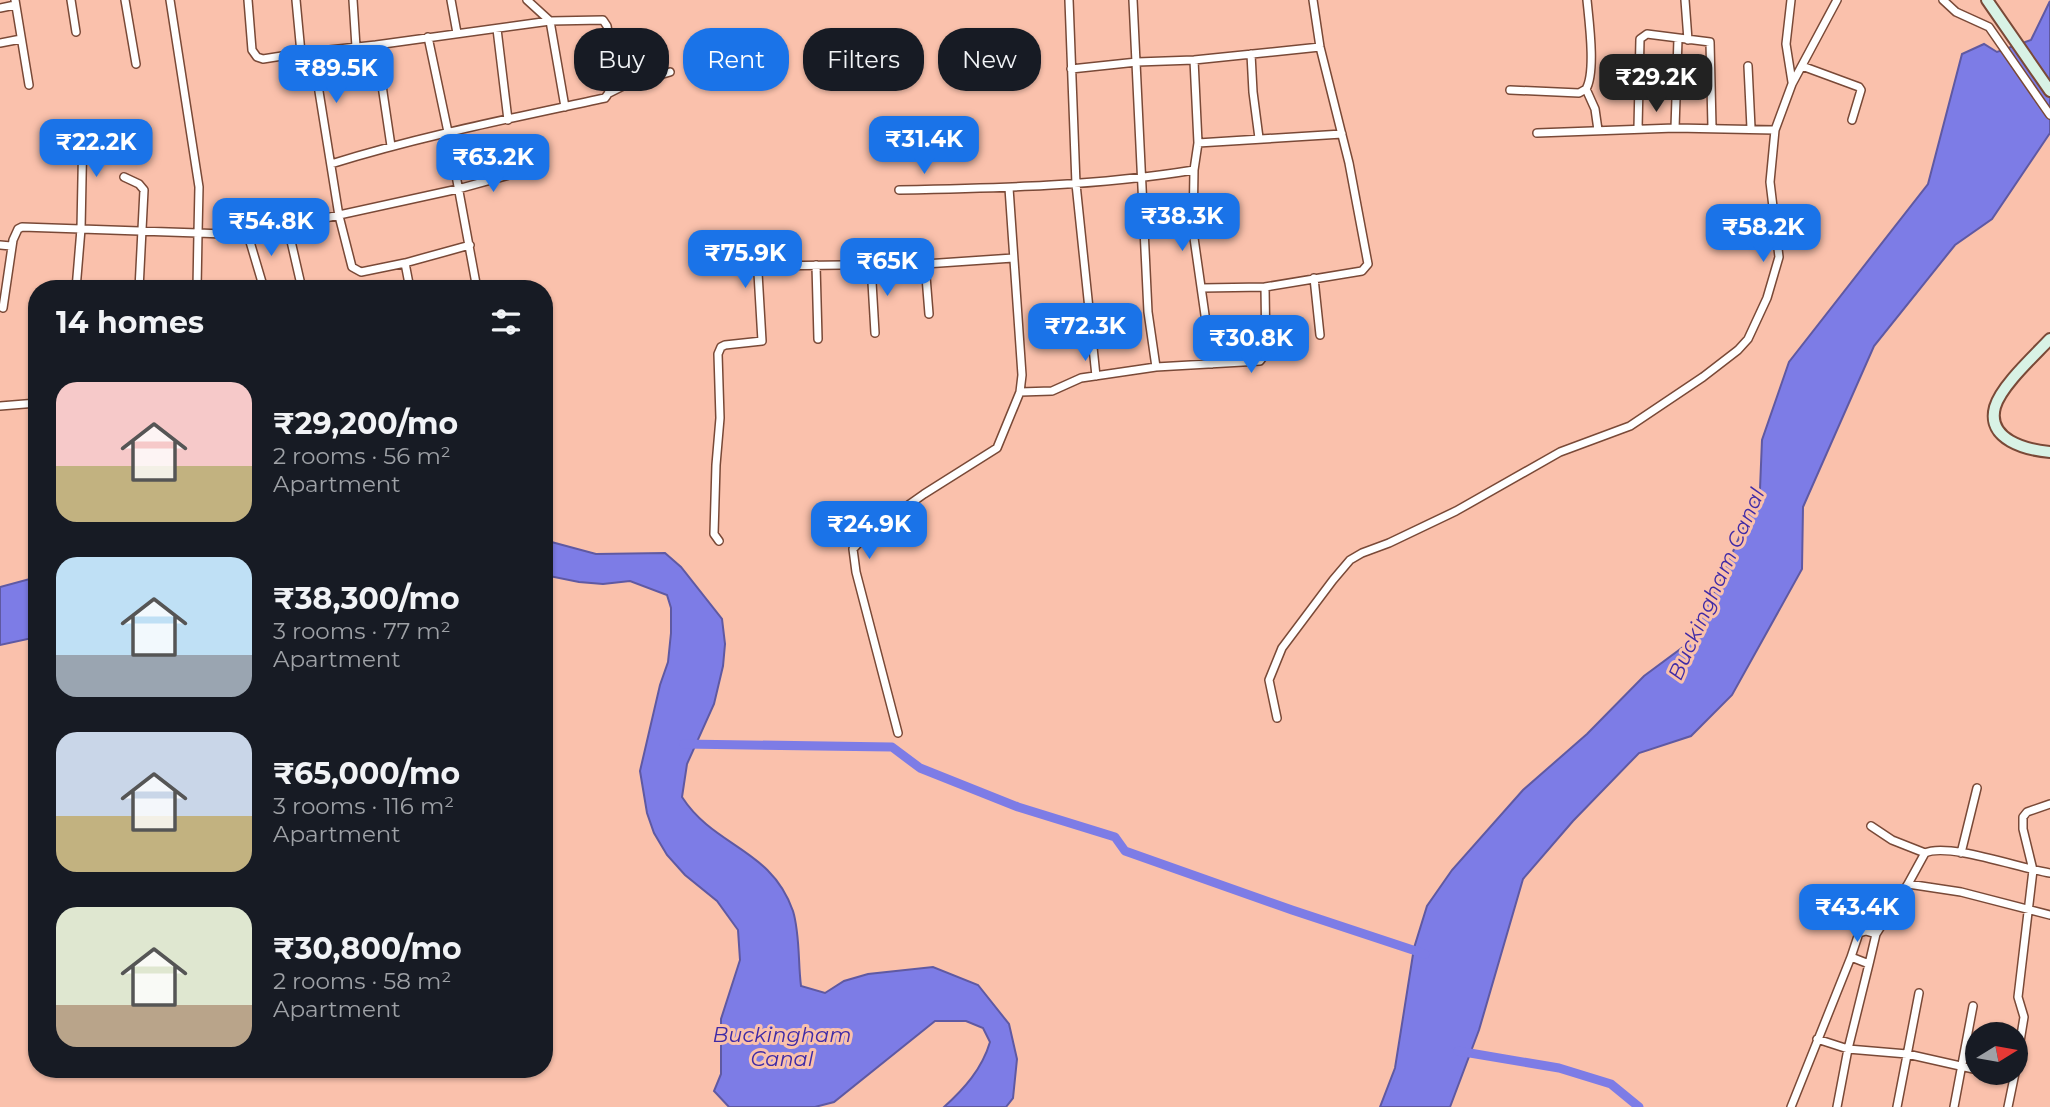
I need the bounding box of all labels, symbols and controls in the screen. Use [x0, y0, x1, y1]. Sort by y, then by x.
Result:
chip: Buy [574, 28, 669, 91]
chip: Rent [683, 28, 789, 91]
chip: Filters [803, 28, 924, 91]
chip: New [938, 28, 1041, 91]
pin: ₹89.5K [279, 46, 393, 105]
text: ₹89.5K [295, 54, 377, 82]
pin: ₹29.2K [1599, 54, 1713, 114]
text: ₹29.2K [1615, 63, 1697, 91]
pin: ₹31.4K [867, 116, 981, 176]
pin: ₹22.2K [39, 120, 153, 179]
text: ₹31.4K [885, 125, 963, 153]
text: ₹22.2K [56, 128, 136, 156]
pin: ₹63.2K [436, 134, 550, 194]
text: ₹63.2K [452, 143, 534, 171]
pin: ₹38.3K [1125, 194, 1239, 253]
pin: ₹54.8K [214, 198, 328, 258]
text: ₹38.3K [1141, 202, 1223, 230]
pin: ₹58.2K [1706, 204, 1820, 264]
text: ₹54.8K [228, 207, 314, 235]
text: ₹58.2K [1722, 213, 1804, 241]
pin: ₹75.9K [688, 230, 802, 290]
pin: ₹65K [846, 238, 928, 298]
text: ₹75.9K [704, 239, 786, 267]
text: ₹65K [856, 247, 918, 275]
icon: filters [487, 303, 525, 341]
text: 14 homes [56, 304, 204, 341]
pin: ₹72.3K [1028, 304, 1142, 363]
text: ₹72.3K [1044, 312, 1126, 340]
pin: ₹30.8K [1194, 316, 1308, 375]
text: ₹30.8K [1209, 324, 1293, 352]
text: ₹29,200/mo [273, 405, 458, 442]
icon: home [112, 410, 196, 494]
text: 2 rooms · 56 m² [273, 442, 451, 470]
text: Apartment [273, 470, 401, 498]
water label: Buckingham Canal [1662, 484, 1770, 684]
pin: ₹24.9K [812, 502, 926, 561]
text: ₹24.9K [827, 510, 911, 538]
text: ₹38,300/mo [273, 580, 460, 617]
icon: home [112, 585, 196, 669]
text: 3 rooms · 77 m² [273, 617, 451, 645]
text: Apartment [273, 645, 401, 673]
text: ₹65,000/mo [273, 755, 460, 792]
icon: home [112, 760, 196, 844]
text: 3 rooms · 116 m² [273, 792, 454, 820]
text: Apartment [273, 820, 401, 848]
pin: ₹43.4K [1800, 884, 1914, 944]
text: ₹43.4K [1815, 893, 1899, 921]
text: ₹30,800/mo [273, 930, 462, 967]
icon: home [112, 935, 196, 1019]
text: 2 rooms · 58 m² [273, 967, 451, 995]
text: Apartment [273, 995, 401, 1023]
water label: Buckingham Canal [712, 1022, 852, 1071]
north arrow [1965, 1022, 2028, 1085]
map controls [1965, 1022, 2028, 1085]

